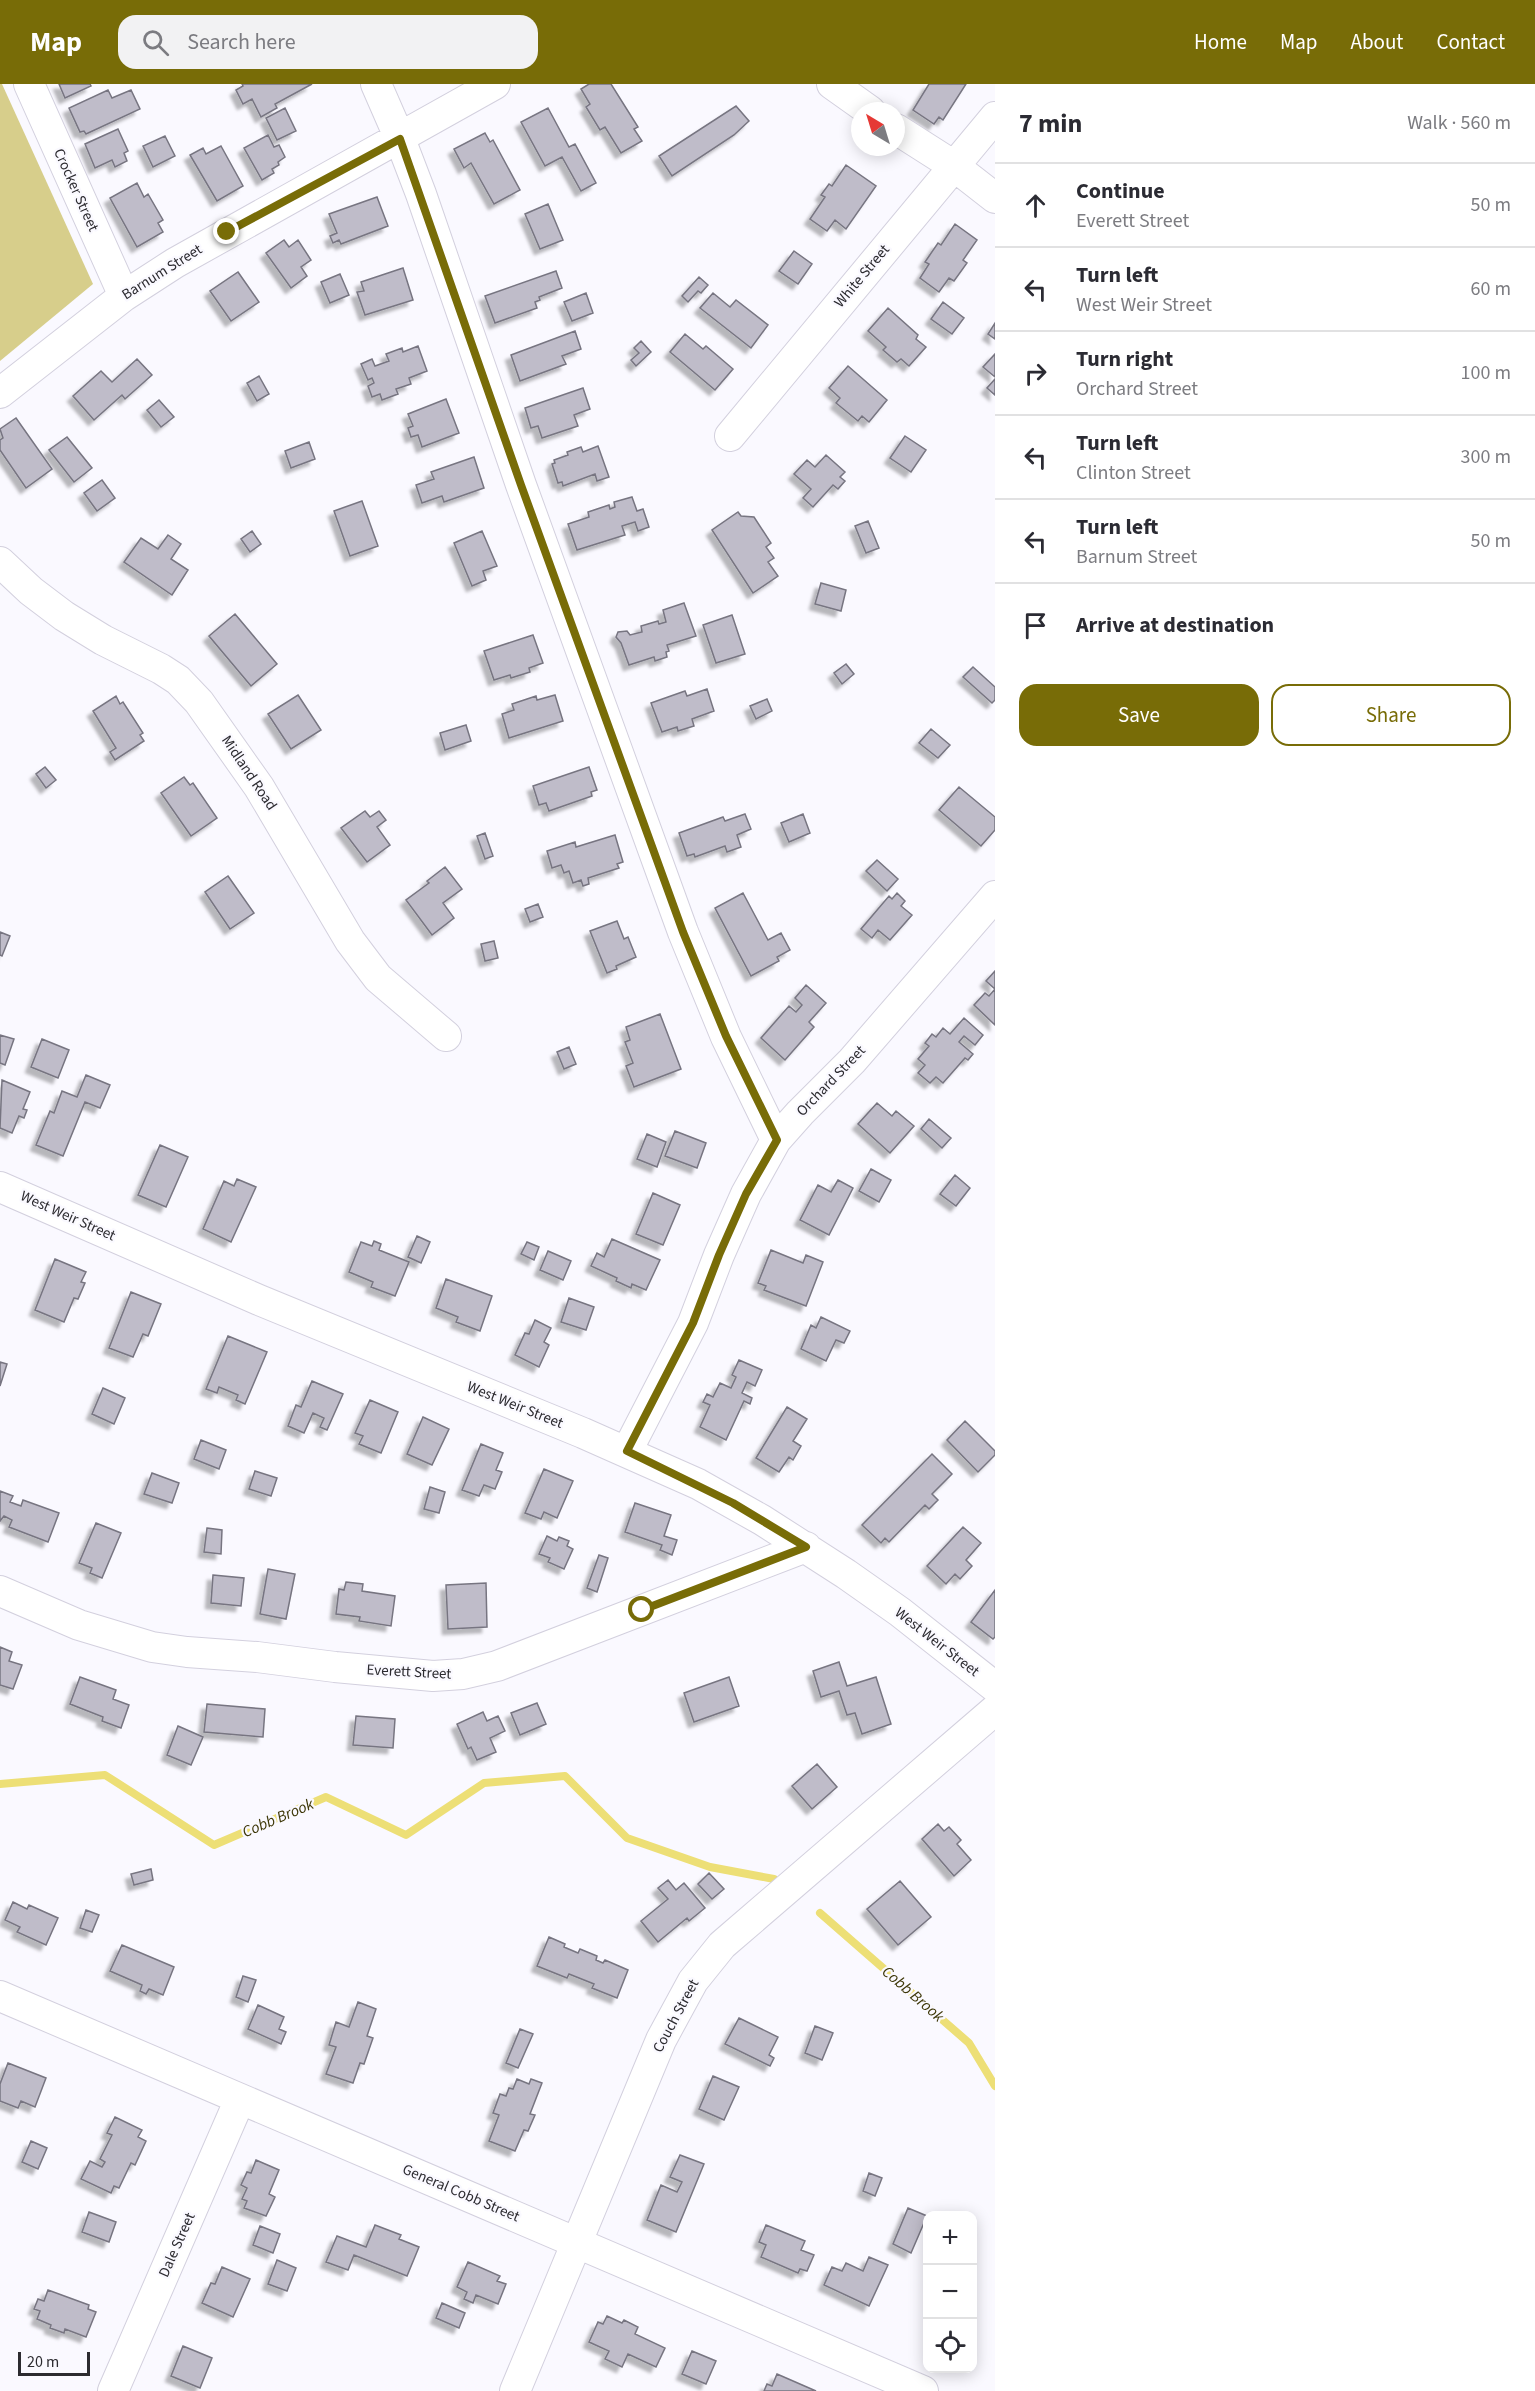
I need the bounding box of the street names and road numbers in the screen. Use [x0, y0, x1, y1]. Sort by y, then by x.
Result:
street label: Crocker Street [48, 145, 104, 235]
street label: Barnum Street [118, 239, 206, 305]
street label: White Street [829, 240, 895, 312]
street label: Midland Road [216, 731, 282, 815]
street label: Orchard Street [792, 1041, 870, 1121]
street label: West Weir Street [17, 1186, 119, 1246]
street label: West Weir Street [464, 1376, 566, 1434]
street label: West Weir Street [890, 1602, 984, 1682]
street label: Everett Street [366, 1659, 452, 1685]
street label: Couch Street [648, 1976, 704, 2056]
street label: General Cobb Street [399, 2159, 523, 2227]
street label: Dale Street [153, 2209, 201, 2281]

